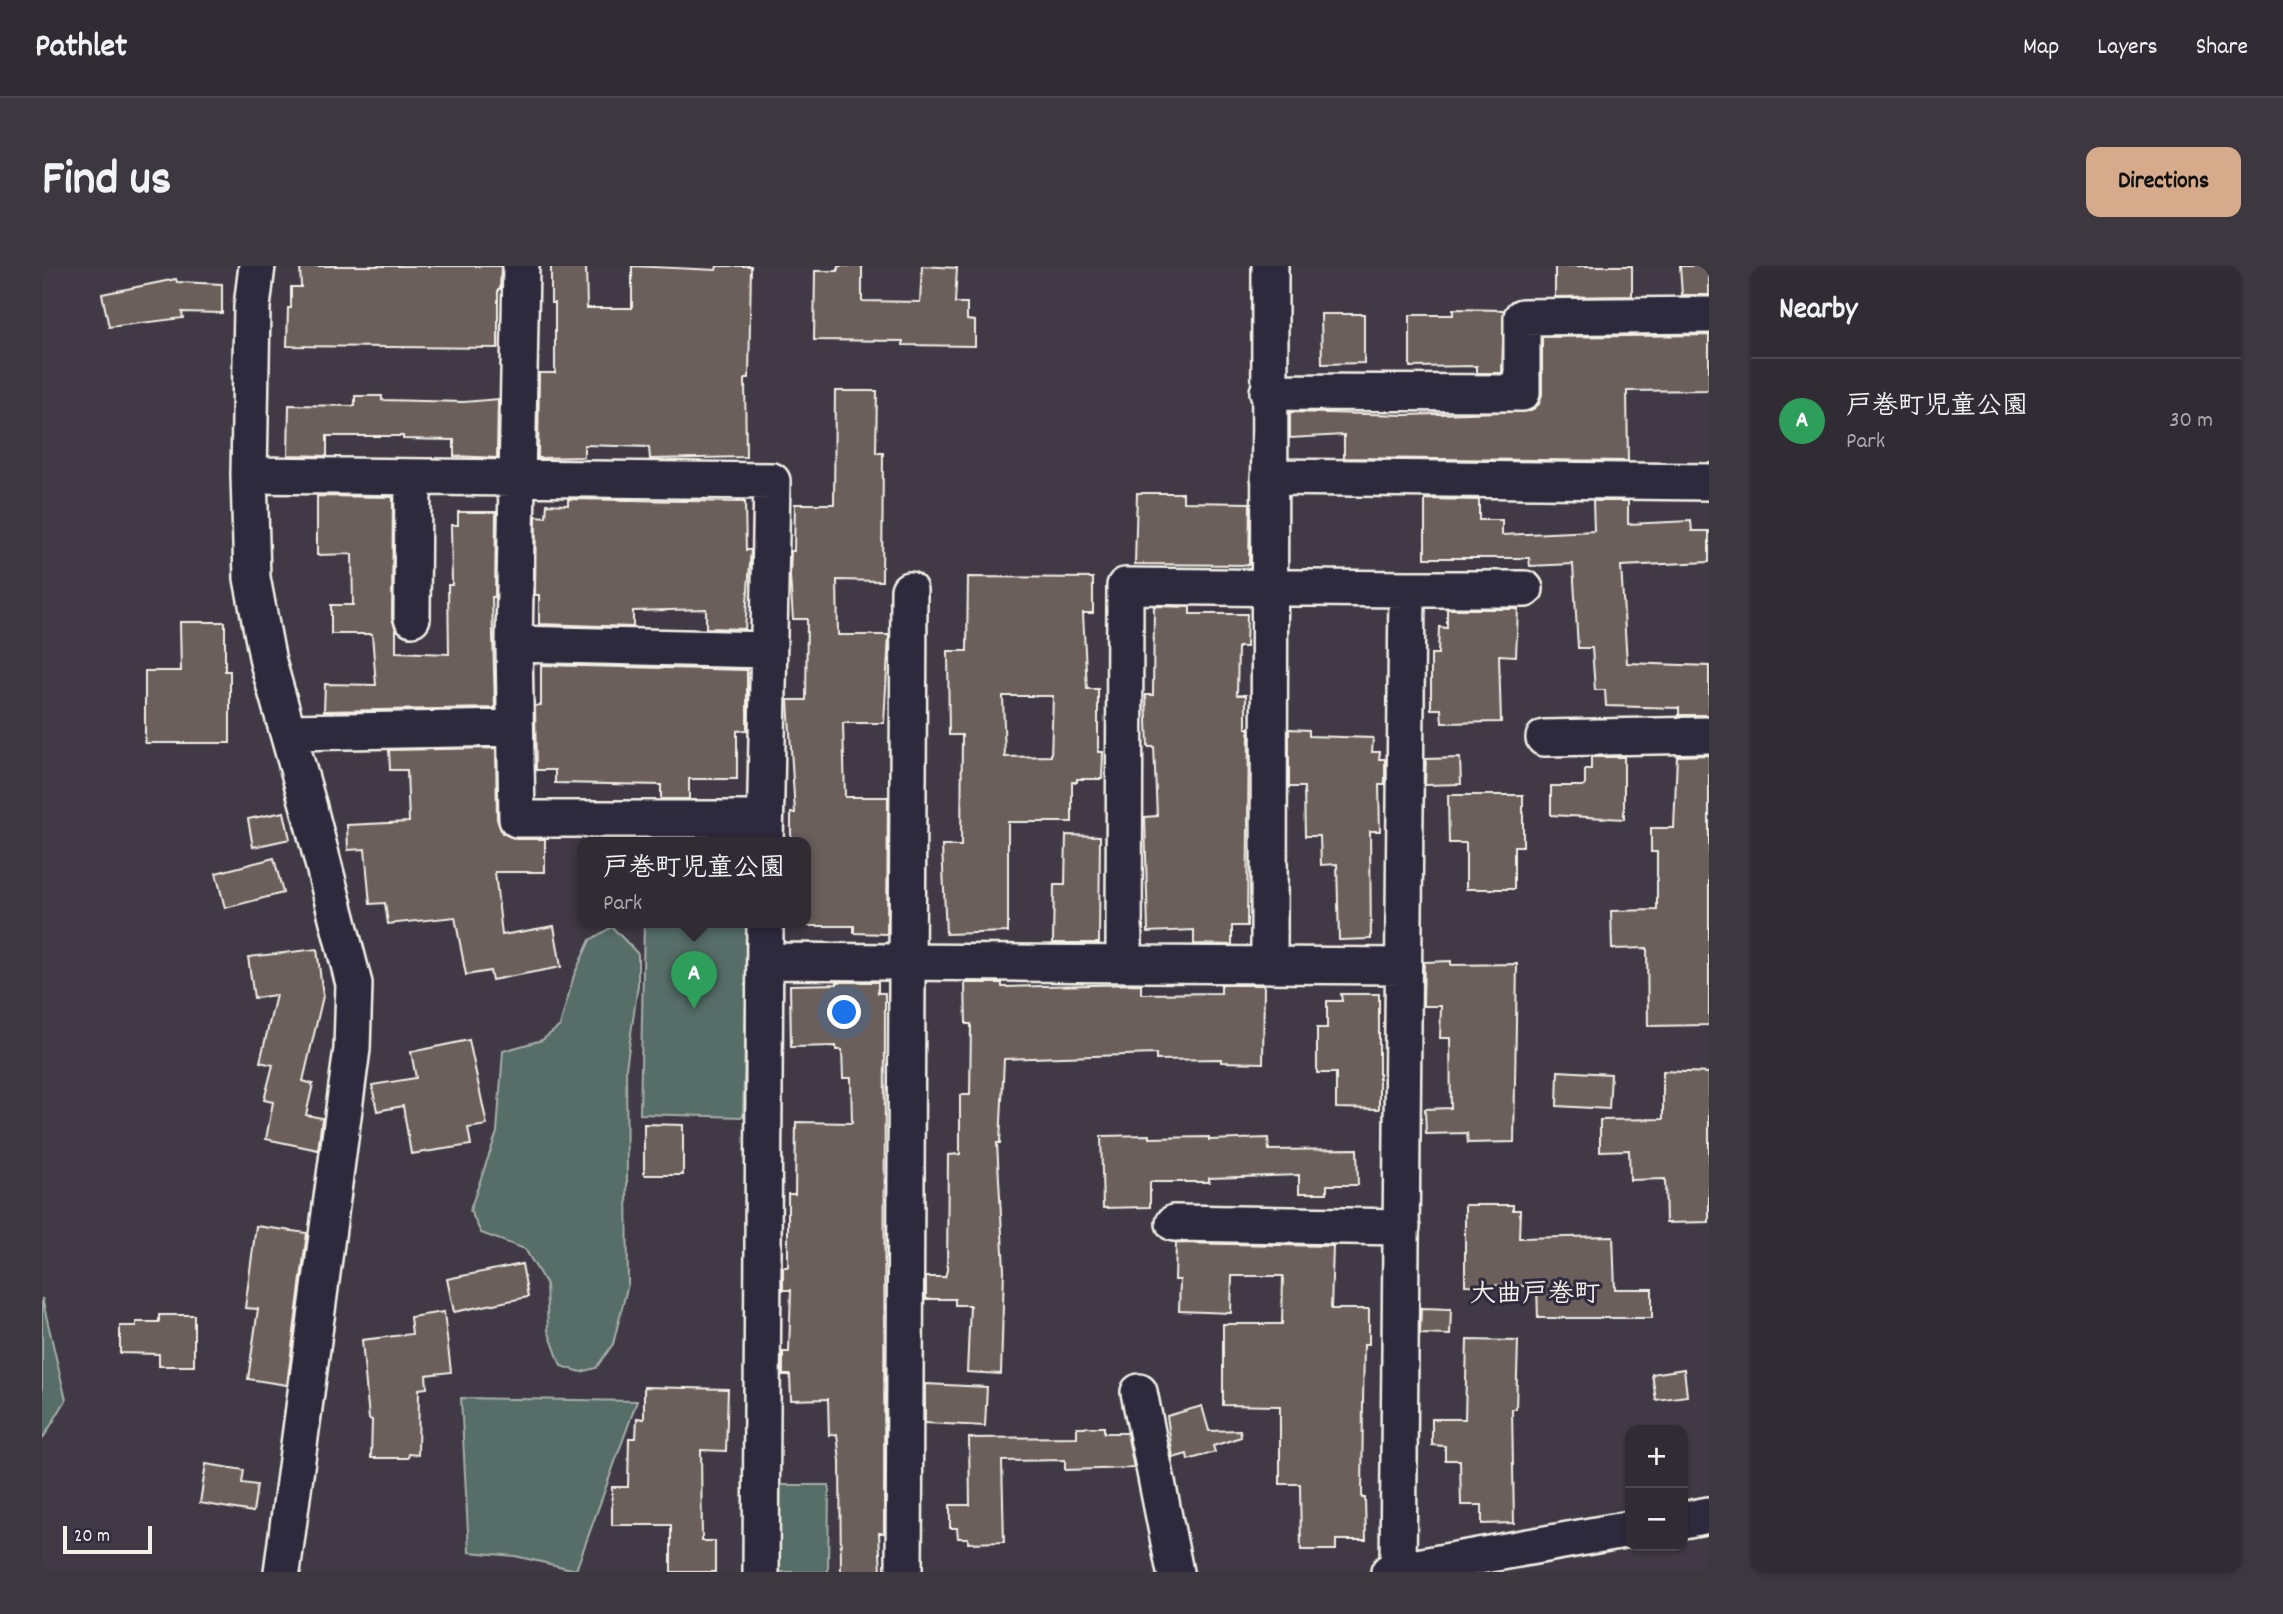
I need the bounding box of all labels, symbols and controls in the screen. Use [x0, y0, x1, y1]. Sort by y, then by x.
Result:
text: Pathlet [35, 25, 127, 72]
text: Map [2023, 31, 2059, 65]
text: Layers [2097, 31, 2158, 65]
text: Share [2196, 31, 2248, 65]
text: Find us [42, 147, 171, 217]
button: Directions [2086, 147, 2241, 217]
text: Nearby [1779, 290, 1857, 333]
text: 戸巻町児童公園 [1846, 389, 2028, 426]
text: A [1796, 405, 1808, 438]
text: 30 m [2169, 405, 2213, 438]
text: Park [1846, 426, 1885, 459]
popup [577, 837, 811, 928]
text: 戸巻町児童公園 [603, 851, 785, 888]
text: Park [603, 888, 642, 921]
pin: A [671, 951, 717, 1009]
your location [827, 995, 861, 1029]
district label: 大曲戸巻町 [1470, 1277, 1600, 1314]
map controls [1625, 1425, 1688, 1551]
button: + [1625, 1425, 1688, 1488]
button: − [1625, 1488, 1688, 1551]
scale bar [63, 1523, 152, 1555]
text: 20 m [74, 1524, 110, 1551]

